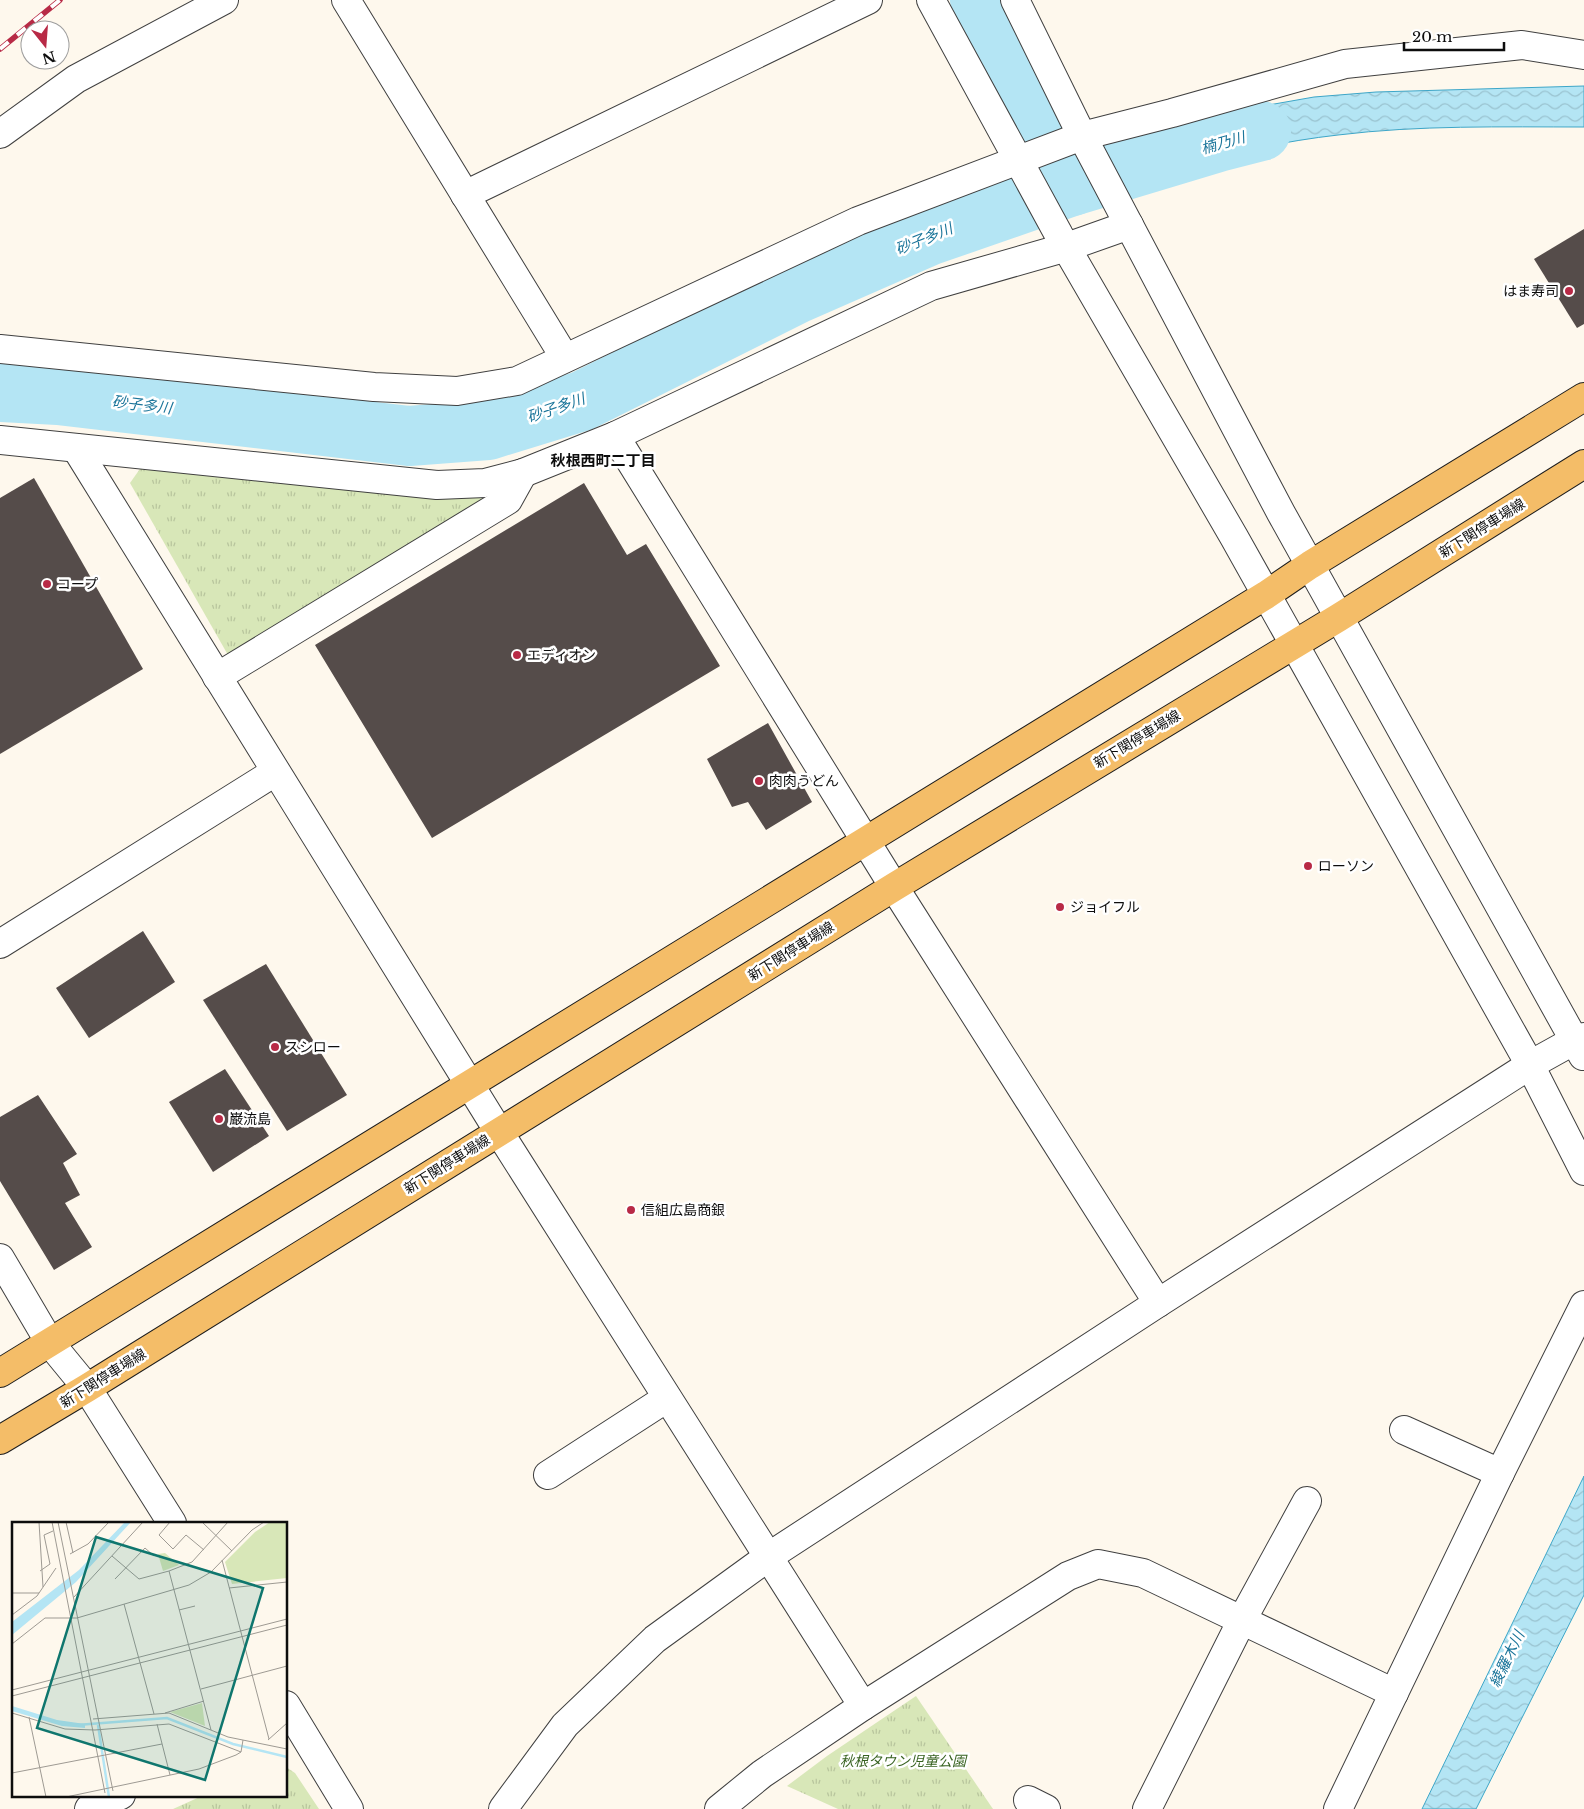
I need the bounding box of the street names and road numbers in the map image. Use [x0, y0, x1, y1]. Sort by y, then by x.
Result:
street label: 新下関停車場線 [1436, 494, 1528, 562]
street label: 新下関停車場線 [1090, 706, 1184, 772]
street label: 新下関停車場線 [745, 917, 837, 985]
street label: 新下関停車場線 [401, 1130, 493, 1198]
street label: 新下関停車場線 [57, 1344, 149, 1412]

